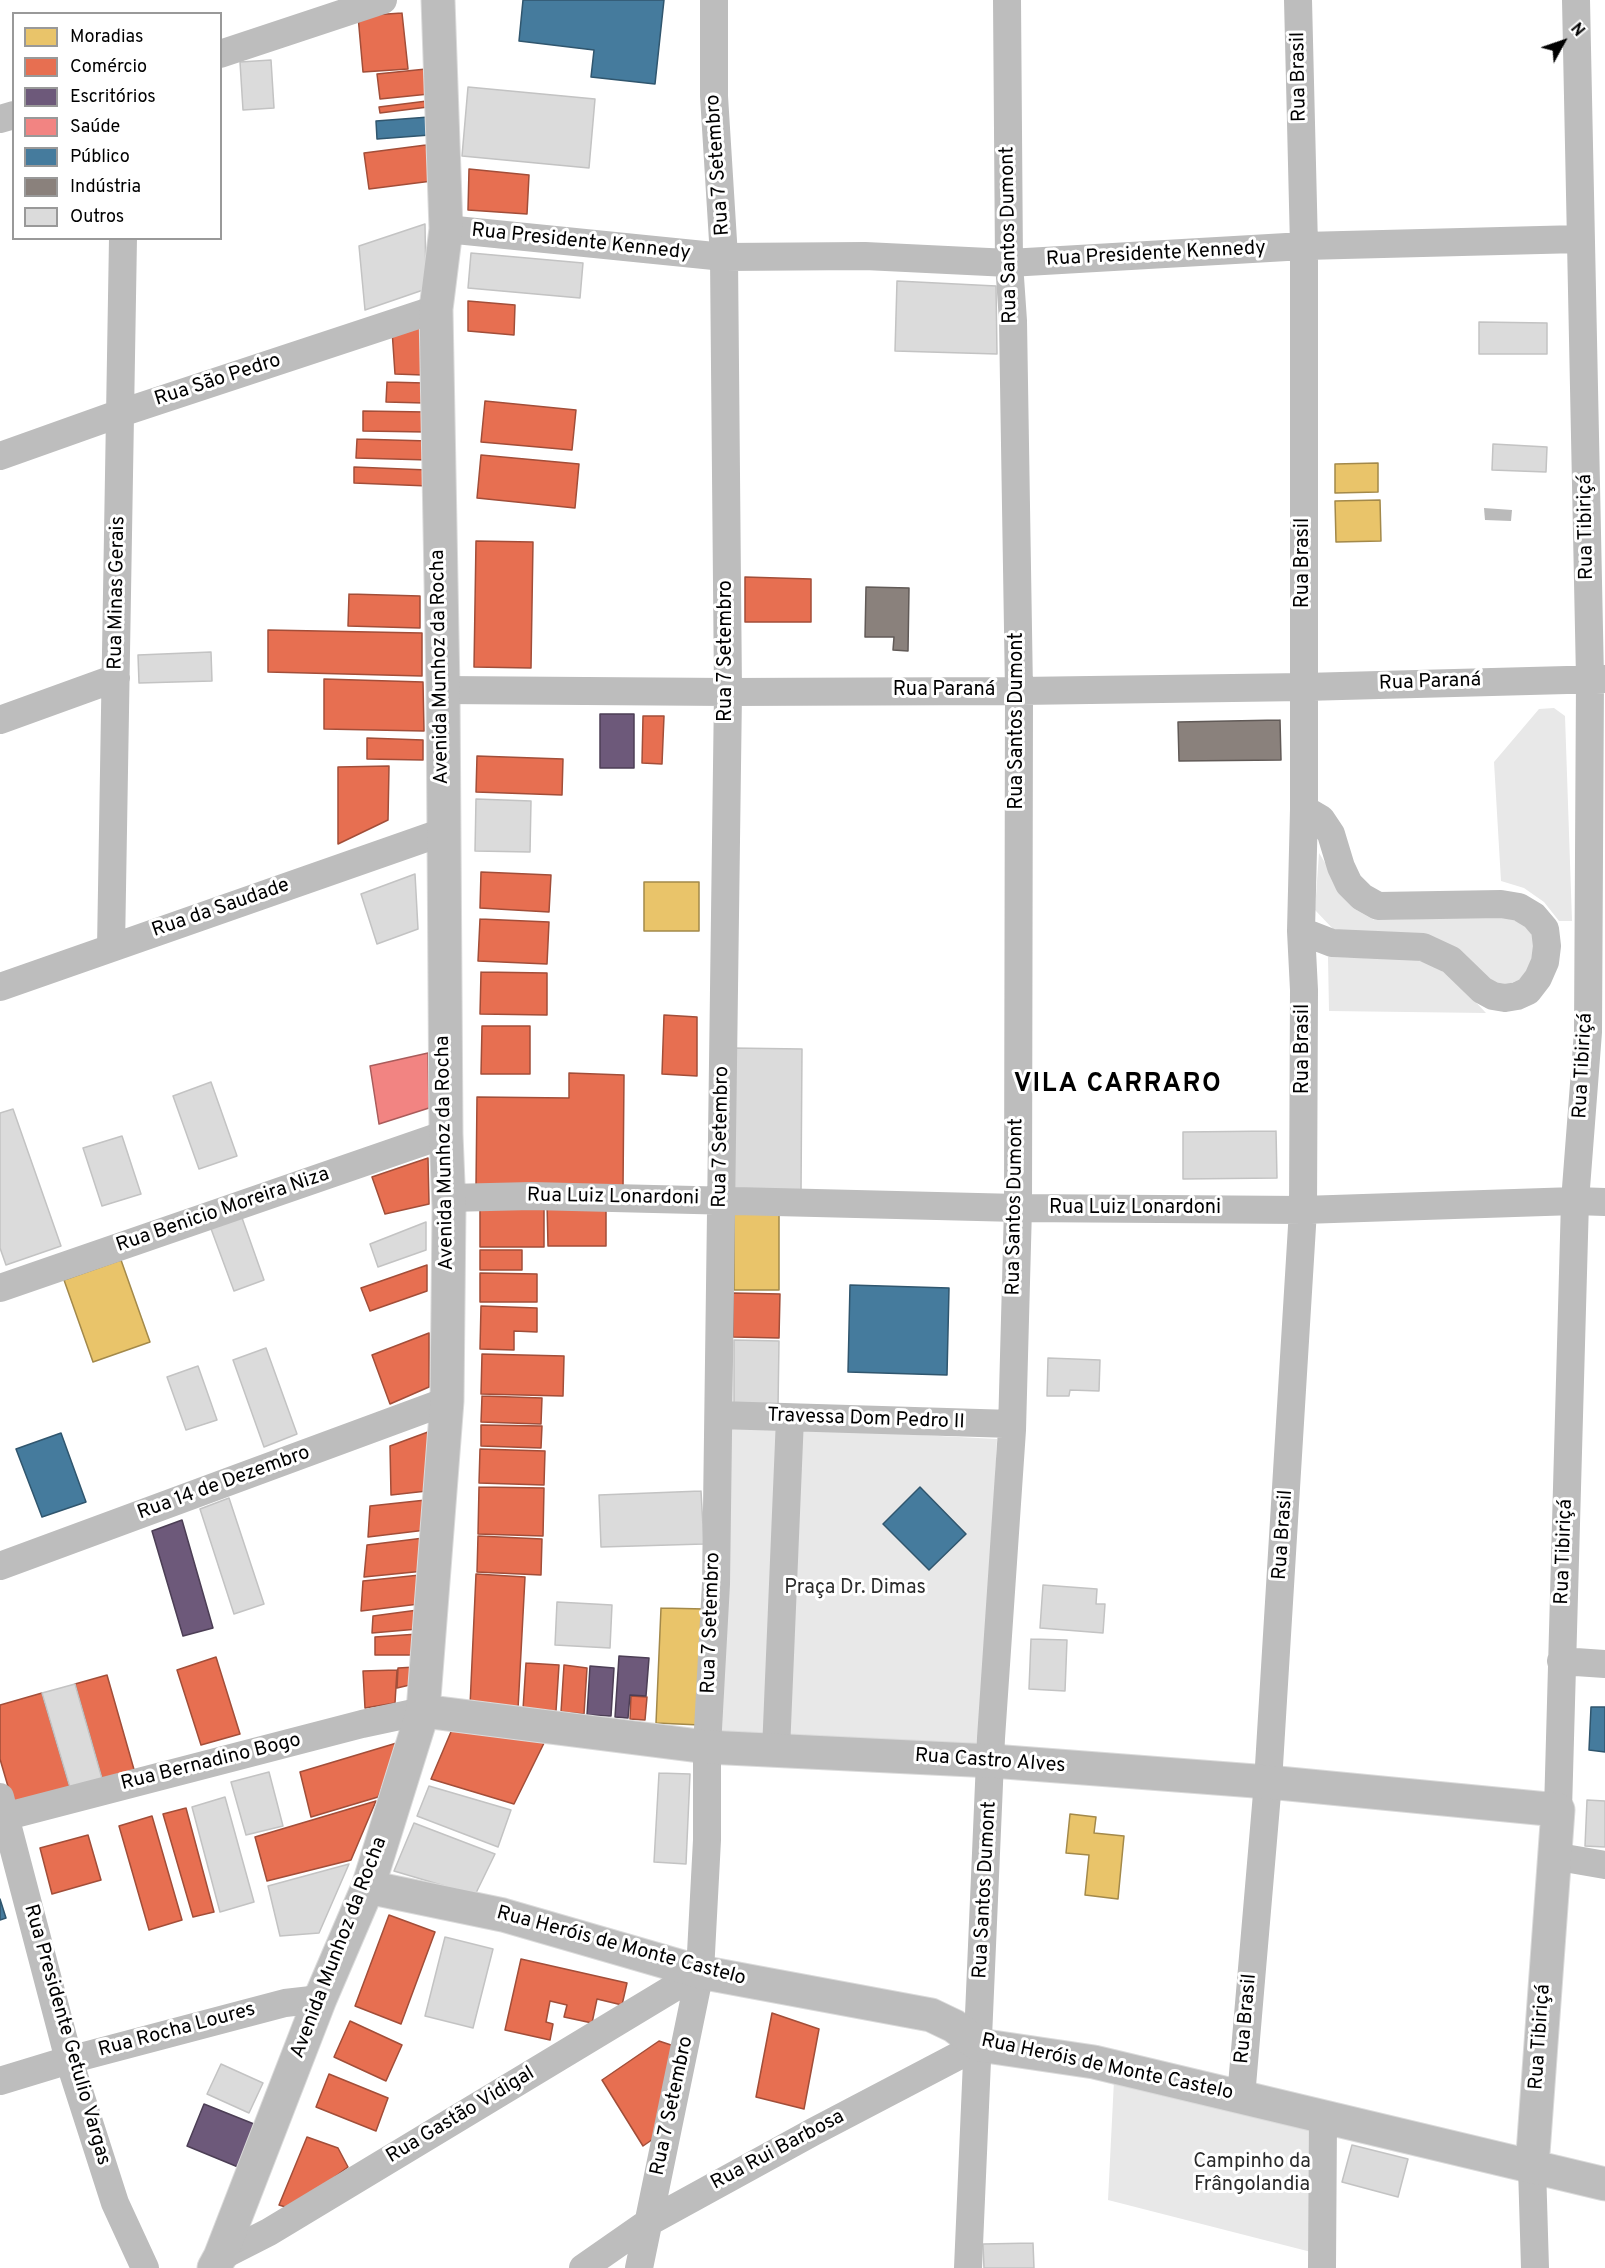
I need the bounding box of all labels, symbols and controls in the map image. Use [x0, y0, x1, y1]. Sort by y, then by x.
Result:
legend [12, 12, 222, 240]
north arrow [1533, 12, 1593, 72]
text: N [1565, 20, 1588, 41]
text: Moradias [70, 26, 143, 49]
street label: Rua Brasil [1287, 32, 1313, 122]
text: Comércio [70, 56, 147, 79]
text: Escritórios [70, 86, 156, 109]
street label: Rua 7 Setembro [702, 93, 736, 237]
text: Saúde [70, 116, 120, 139]
text: Público [70, 146, 130, 169]
street label: Rua Santos Dumont [996, 146, 1024, 324]
text: Indústria [70, 176, 141, 199]
text: Outros [70, 206, 124, 229]
street label: Rua Presidente Kennedy [470, 220, 692, 266]
street label: Rua Presidente Kennedy [1045, 237, 1267, 273]
street label: Rua São Pedro [152, 349, 284, 413]
street label: Rua Tibiriçá [1574, 474, 1600, 580]
street label: Rua Minas Gerais [105, 516, 131, 670]
street label: Rua Brasil [1292, 518, 1316, 608]
street label: Avenida Munhoz da Rocha [427, 549, 455, 785]
street label: Rua 7 Setembro [715, 580, 739, 722]
street label: Rua Santos Dumont [1006, 632, 1030, 810]
street label: Rua Paraná [1378, 669, 1482, 697]
street label: Rua Paraná [893, 679, 995, 703]
street label: Rua da Saudade [149, 874, 293, 944]
street label: Rua Brasil [1292, 1004, 1316, 1094]
street label: Rua Tibiriçá [1569, 1012, 1599, 1120]
street label: Avenida Munhoz da Rocha [432, 1035, 460, 1271]
street label: Rua 7 Setembro [709, 1066, 735, 1208]
district label: VILA CARRARO [1014, 1070, 1222, 1102]
street label: Rua Santos Dumont [1002, 1118, 1030, 1296]
street label: Rua Benicio Moreira Niza [113, 1163, 333, 1259]
street label: Rua Luiz Lonardoni [527, 1184, 699, 1212]
street label: Rua Luiz Lonardoni [1049, 1197, 1221, 1221]
street label: Travessa Dom Pedro II [767, 1405, 965, 1435]
street label: Rua 14 de Dezembro [134, 1442, 314, 1526]
street label: Rua Brasil [1269, 1489, 1299, 1581]
street label: Rua Tibiriçá [1551, 1499, 1579, 1605]
street label: Rua 7 Setembro [698, 1552, 726, 1694]
park label: Praça Dr. Dimas [784, 1577, 926, 1601]
street label: Rua Bernadino Bogo [119, 1729, 303, 1797]
street label: Rua Castro Alves [914, 1745, 1066, 1779]
street label: Rua Santos Dumont [969, 1801, 1003, 1979]
street label: Avenida Munhoz da Rocha [287, 1834, 393, 2062]
street label: Rua Presidente Getulio Vargas [17, 1902, 115, 2168]
street label: Rua Heróis de Monte Castelo [494, 1902, 748, 1992]
street label: Rua Brasil [1231, 1973, 1263, 2065]
street label: Rua Tibiriçá [1525, 1983, 1557, 2091]
street label: Rua Rocha Loures [96, 1999, 258, 2063]
street label: Rua Heróis de Monte Castelo [979, 2030, 1235, 2106]
street label: Rua 7 Setembro [647, 2034, 699, 2178]
street label: Rua Gastão Vidigal [383, 2062, 539, 2170]
street label: Rua Rui Barbosa [707, 2106, 849, 2196]
park label: Campinho da Frângolandia [1193, 2151, 1311, 2198]

